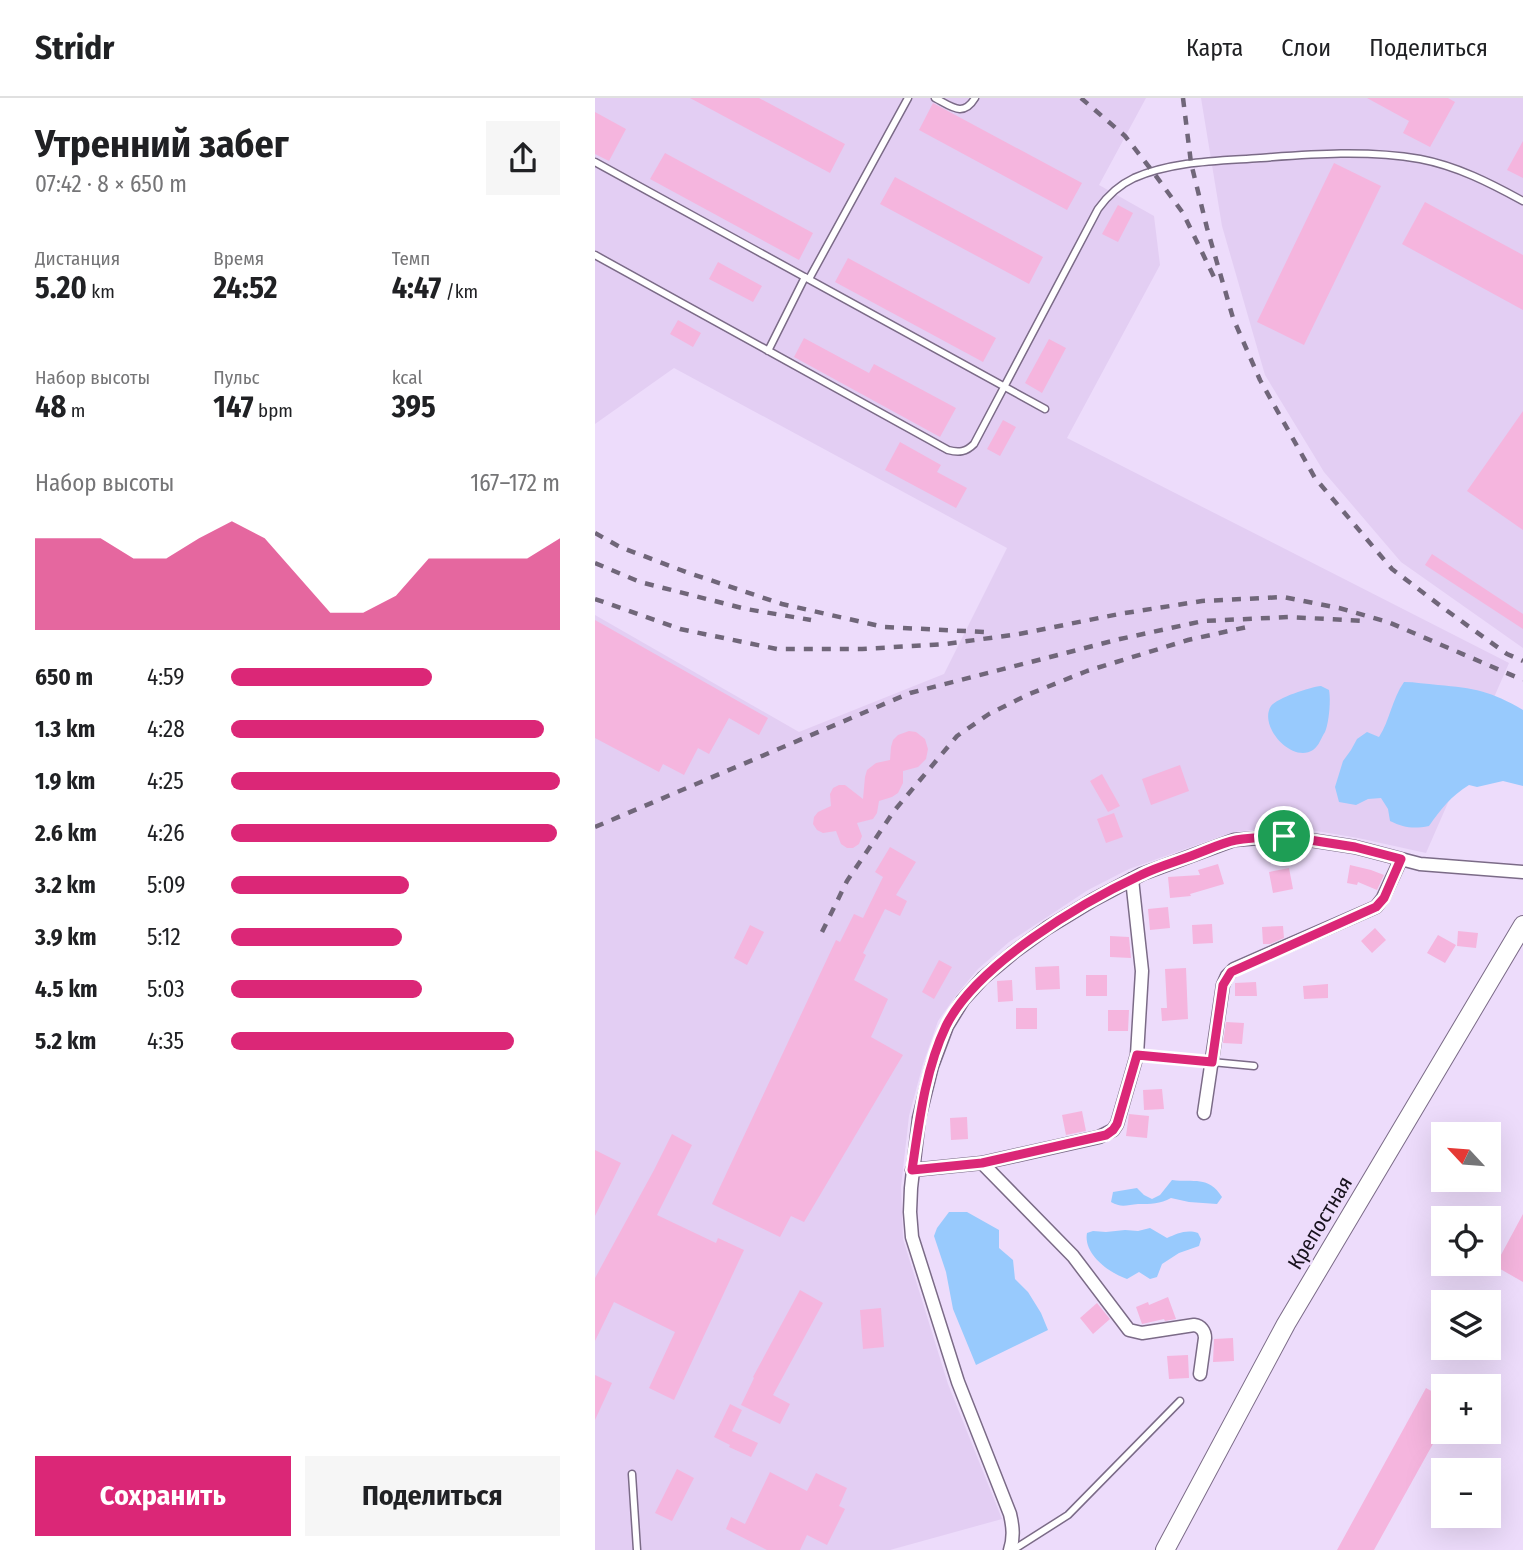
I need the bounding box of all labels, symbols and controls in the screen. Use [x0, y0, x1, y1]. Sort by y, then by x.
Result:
text: Stridr [35, 28, 114, 68]
text: Карта [1186, 34, 1243, 62]
text: Слои [1281, 34, 1331, 62]
text: Поделиться [1369, 34, 1488, 62]
text: Утренний забег [35, 121, 289, 167]
button: share [486, 121, 560, 195]
text: 07:42 · 8 × 650 m [35, 170, 187, 198]
text: Дистанция [35, 247, 120, 270]
text: Время [213, 247, 264, 270]
text: Темп [392, 247, 430, 270]
text: 5.20 [35, 270, 87, 306]
text: 24:52 [213, 270, 277, 306]
text: 4:47 [392, 270, 441, 306]
text: km [87, 280, 115, 303]
text: /km [441, 280, 478, 303]
text: Набор высоты [35, 366, 150, 389]
text: Пульс [213, 366, 260, 389]
text: kcal [392, 366, 422, 389]
text: 48 [35, 389, 66, 425]
text: 147 [213, 389, 254, 425]
text: 395 [392, 389, 436, 425]
text: m [66, 399, 85, 422]
text: bpm [254, 399, 293, 422]
text: Набор высоты [35, 469, 174, 497]
text: 167–172 m [470, 469, 560, 497]
text: 650 m [35, 663, 93, 691]
text: 4:59 [147, 663, 185, 691]
text: 1.3 km [35, 715, 95, 743]
text: 4:28 [147, 715, 185, 743]
text: 1.9 km [35, 767, 95, 795]
text: 4:25 [147, 767, 184, 795]
pin [1254, 806, 1314, 866]
icon: arrive [1265, 817, 1303, 855]
text: 2.6 km [35, 819, 97, 847]
text: 4:26 [147, 819, 185, 847]
text: 3.2 km [35, 871, 96, 899]
text: 5:09 [147, 871, 185, 899]
text: 3.9 km [35, 923, 97, 951]
text: 5:12 [147, 923, 181, 951]
text: 4.5 km [35, 975, 98, 1003]
text: 5:03 [147, 975, 185, 1003]
text: 5.2 km [35, 1027, 96, 1055]
text: 4:35 [147, 1027, 184, 1055]
north arrow [1431, 1122, 1501, 1192]
map controls [1431, 1122, 1501, 1528]
street label: Крепостная [1282, 1172, 1358, 1274]
button: locate [1431, 1206, 1501, 1276]
button: layers [1431, 1290, 1501, 1360]
button: + [1431, 1374, 1501, 1444]
button: Сохранить [35, 1456, 291, 1536]
button: Поделиться [305, 1456, 560, 1536]
button: − [1431, 1458, 1501, 1528]

